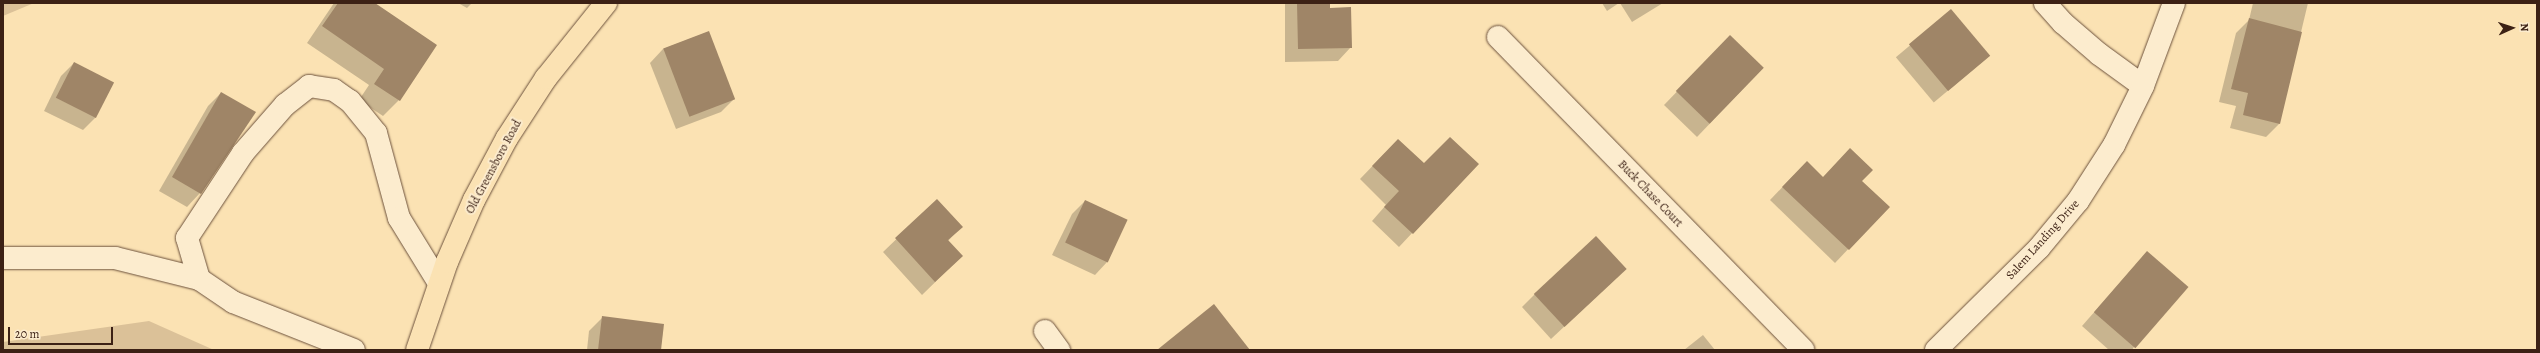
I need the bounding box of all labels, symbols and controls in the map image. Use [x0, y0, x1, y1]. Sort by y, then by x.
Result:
north arrow [2492, 8, 2532, 48]
text: N [2517, 23, 2532, 32]
street label: Old Greensboro Road [463, 118, 525, 216]
street label: Buck Chase Court [1614, 158, 1686, 230]
street label: Salem Landing Drive [2003, 197, 2083, 283]
scale bar [10, 319, 115, 345]
text: 20 m [15, 326, 39, 342]

